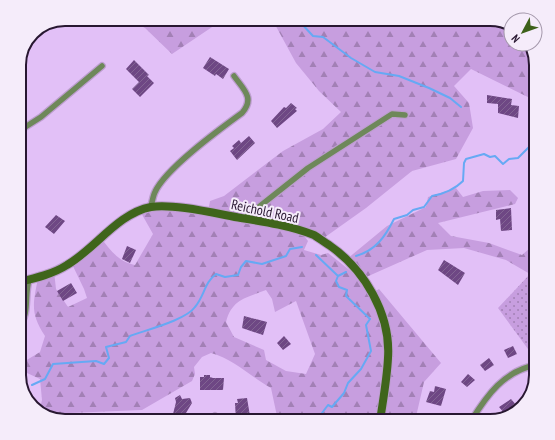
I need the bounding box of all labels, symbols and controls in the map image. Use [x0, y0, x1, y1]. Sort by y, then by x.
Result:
north arrow [503, 12, 543, 52]
text: N [508, 32, 523, 45]
street label: Reichold Road [230, 195, 300, 227]

